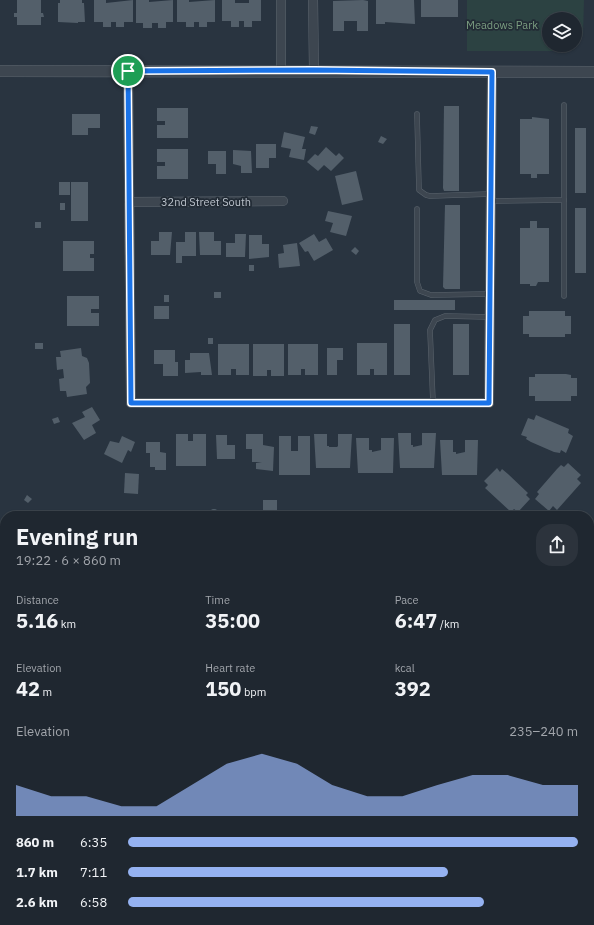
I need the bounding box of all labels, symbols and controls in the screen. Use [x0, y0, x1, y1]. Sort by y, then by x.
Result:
map controls [542, 12, 582, 52]
button: layers [542, 12, 582, 52]
park label: Meadows Park [466, 18, 538, 32]
pin [111, 54, 145, 88]
icon: arrive [117, 60, 139, 82]
street label: 32nd Street South [161, 195, 251, 209]
text: Evening run [16, 522, 138, 551]
button: share [536, 524, 578, 566]
text: 19:22 · 6 × 860 m [16, 552, 121, 569]
text: Distance [16, 593, 59, 607]
text: Time [205, 593, 230, 607]
text: Pace [395, 593, 419, 607]
text: 5.16 [16, 607, 58, 634]
text: 35:00 [205, 607, 260, 634]
text: 6:47 [395, 607, 437, 634]
text: km [58, 617, 76, 631]
text: /km [437, 617, 459, 631]
text: Elevation [16, 661, 62, 675]
text: Heart rate [205, 661, 255, 675]
text: kcal [395, 661, 415, 675]
text: 42 [16, 675, 40, 702]
text: 150 [205, 675, 241, 702]
text: 392 [395, 675, 431, 702]
text: m [40, 685, 52, 699]
text: bpm [241, 685, 266, 699]
text: Elevation [16, 723, 70, 740]
text: 235–240 m [509, 723, 578, 740]
text: 860 m [16, 834, 54, 851]
text: 6:35 [80, 834, 107, 851]
text: 1.7 km [16, 864, 58, 881]
text: 7:11 [80, 864, 107, 881]
text: 2.6 km [16, 894, 58, 911]
text: 6:58 [80, 894, 107, 911]

